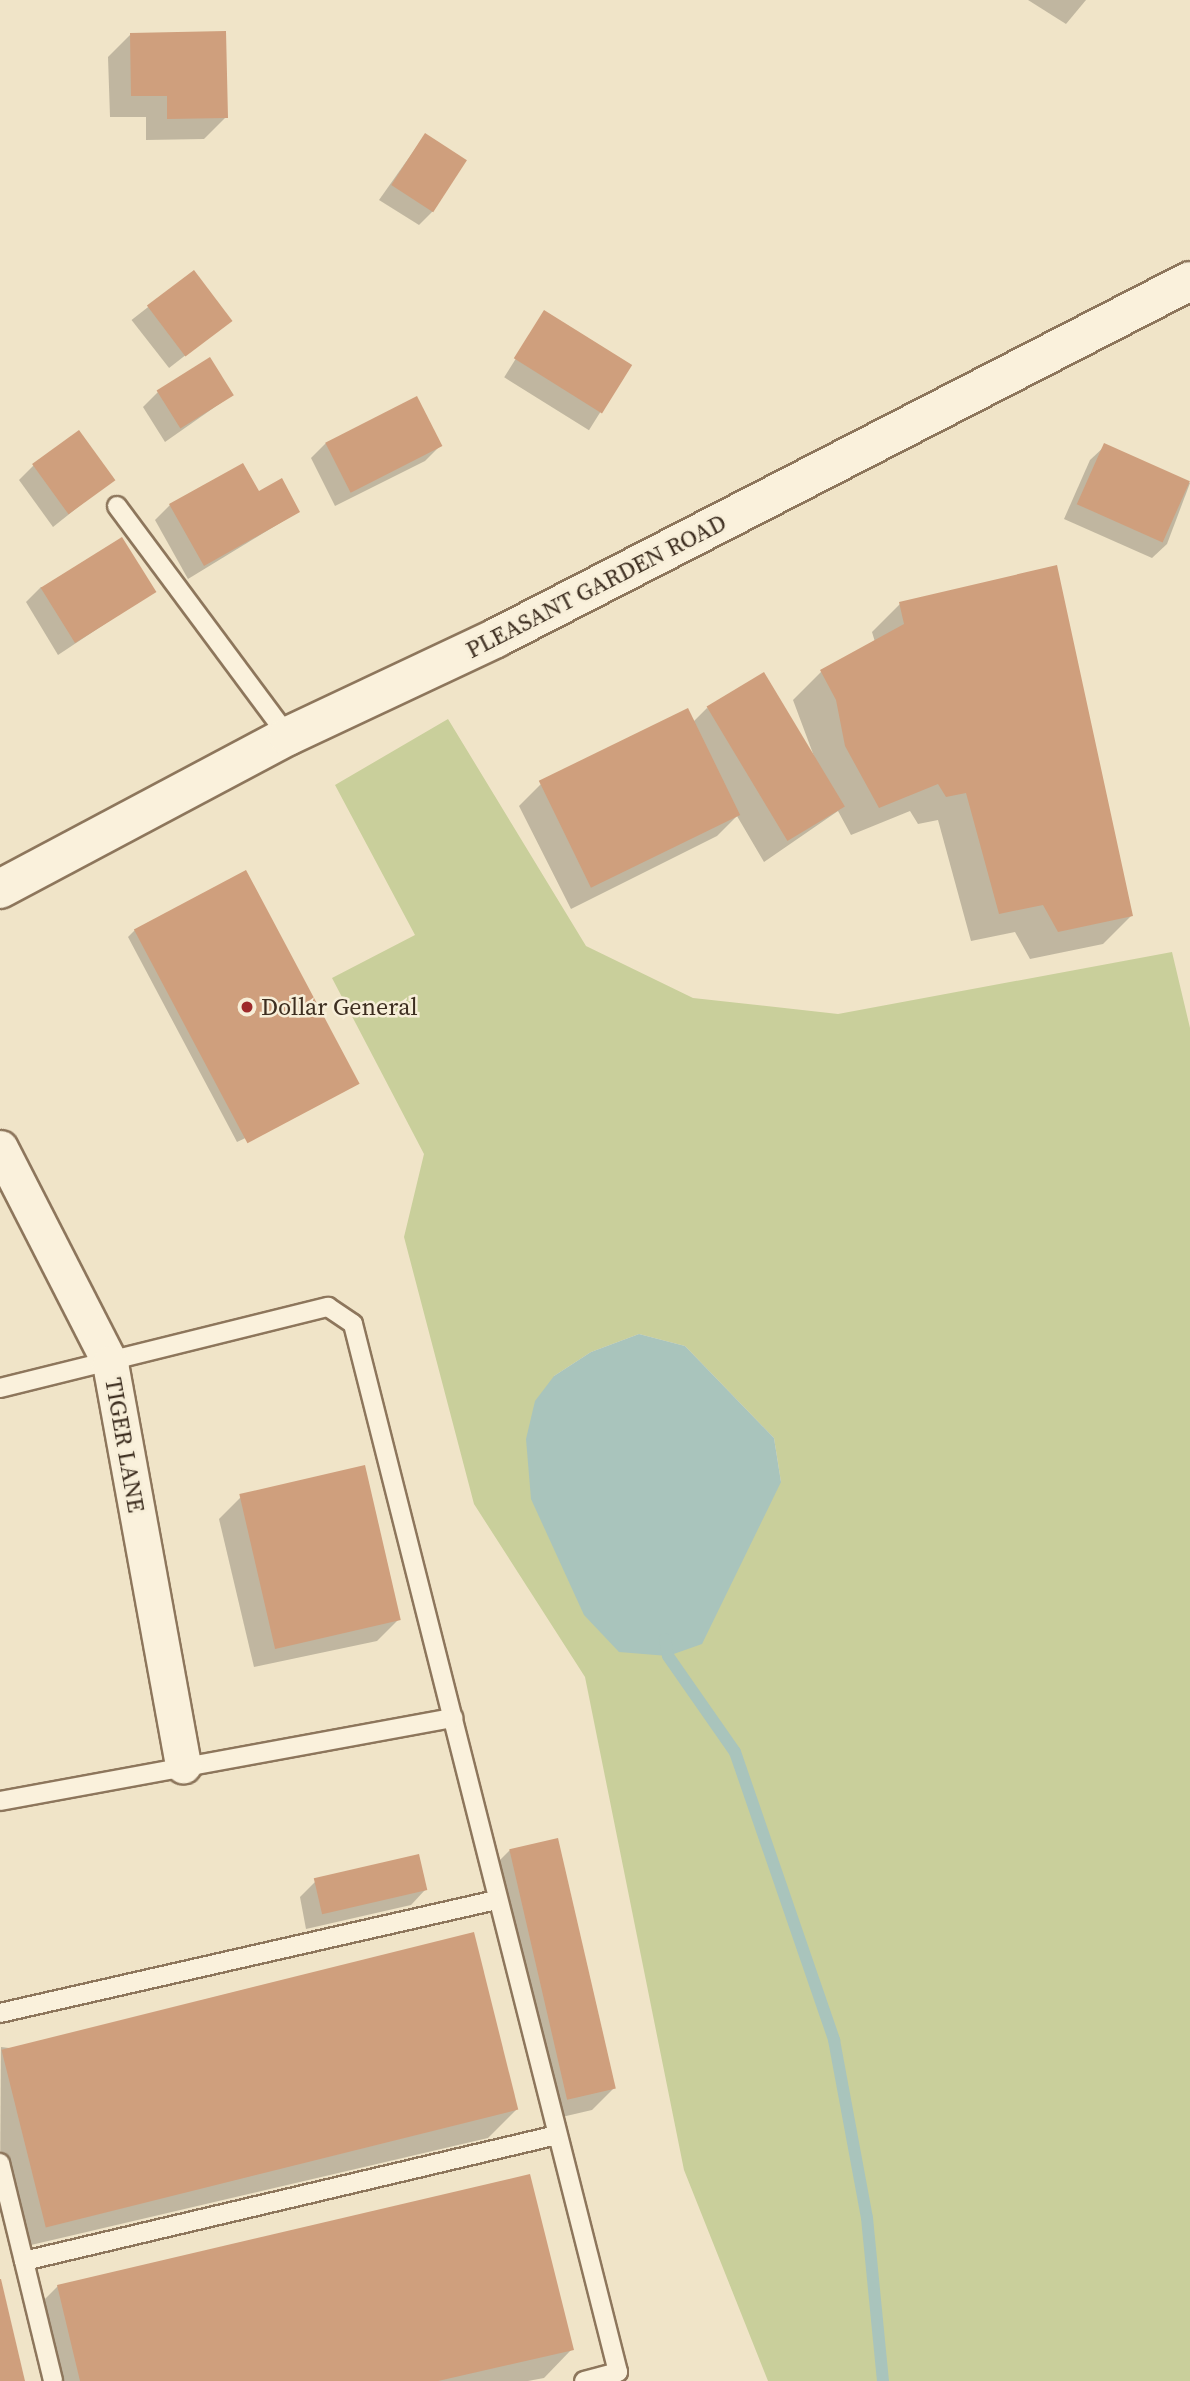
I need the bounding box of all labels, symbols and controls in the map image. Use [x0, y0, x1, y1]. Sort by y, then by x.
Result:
street label: PLEASANT GARDEN ROAD [461, 508, 731, 664]
place label: Dollar General [261, 993, 418, 1021]
marker: Dollar General [239, 999, 255, 1015]
street label: TIGER LANE [99, 1375, 151, 1515]

